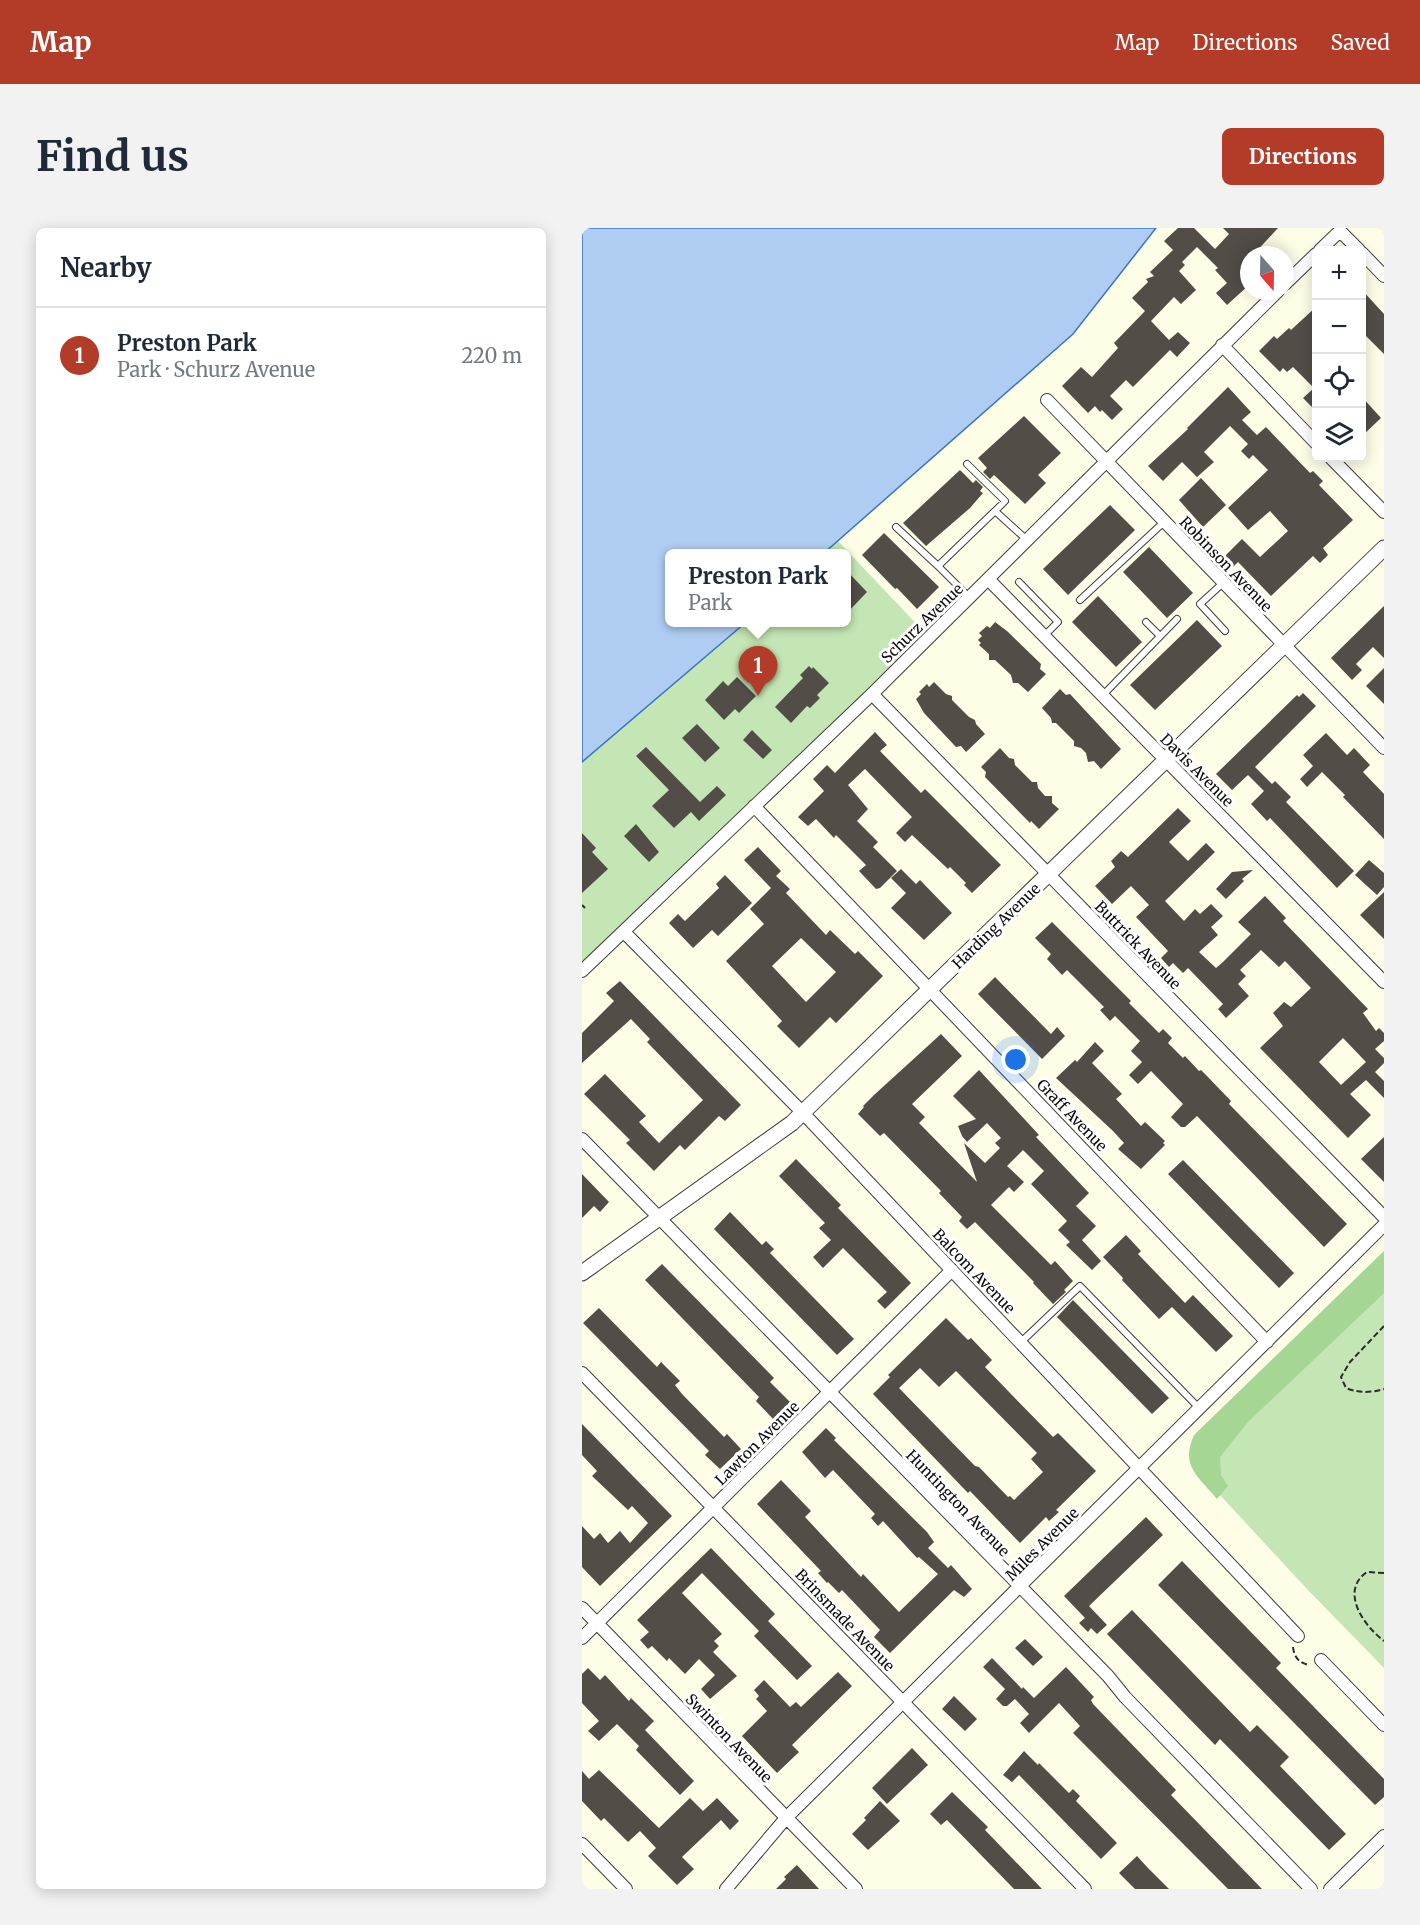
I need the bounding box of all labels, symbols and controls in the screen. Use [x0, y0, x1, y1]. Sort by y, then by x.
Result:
text: Map [30, 24, 92, 60]
text: Map [1115, 29, 1159, 56]
text: Directions [1192, 29, 1297, 56]
text: Saved [1330, 29, 1390, 56]
button: Directions [1222, 128, 1384, 185]
text: Find us [36, 130, 189, 182]
north arrow [1240, 246, 1294, 300]
map controls [1312, 246, 1366, 462]
button: + [1312, 246, 1366, 300]
text: Nearby [60, 251, 152, 284]
button: − [1312, 300, 1366, 354]
text: Preston Park [117, 329, 257, 357]
text: 1 [75, 343, 84, 368]
text: 220 m [462, 343, 522, 368]
button: locate [1312, 354, 1366, 408]
text: Park · Schurz Avenue [117, 357, 315, 382]
button: layers [1312, 408, 1366, 462]
street label: Robinson Avenue [1176, 512, 1276, 616]
popup [665, 549, 851, 627]
text: Preston Park [688, 562, 828, 590]
street label: Schurz Avenue [877, 579, 967, 667]
text: Park [688, 590, 733, 615]
pin: 1 [738, 646, 777, 696]
street label: Davis Avenue [1156, 729, 1238, 811]
street label: Harding Avenue [948, 879, 1044, 973]
street label: Buttrick Avenue [1091, 897, 1185, 993]
your location [1001, 1045, 1030, 1074]
street label: Graff Avenue [1033, 1075, 1111, 1155]
street label: Balcom Avenue [929, 1225, 1019, 1317]
street label: Lawton Avenue [711, 1397, 803, 1489]
street label: Huntington Avenue [902, 1446, 1014, 1560]
street label: Miles Avenue [1001, 1503, 1083, 1585]
street label: Brinsmade Avenue [791, 1565, 899, 1675]
street label: Swinton Avenue [682, 1690, 776, 1787]

